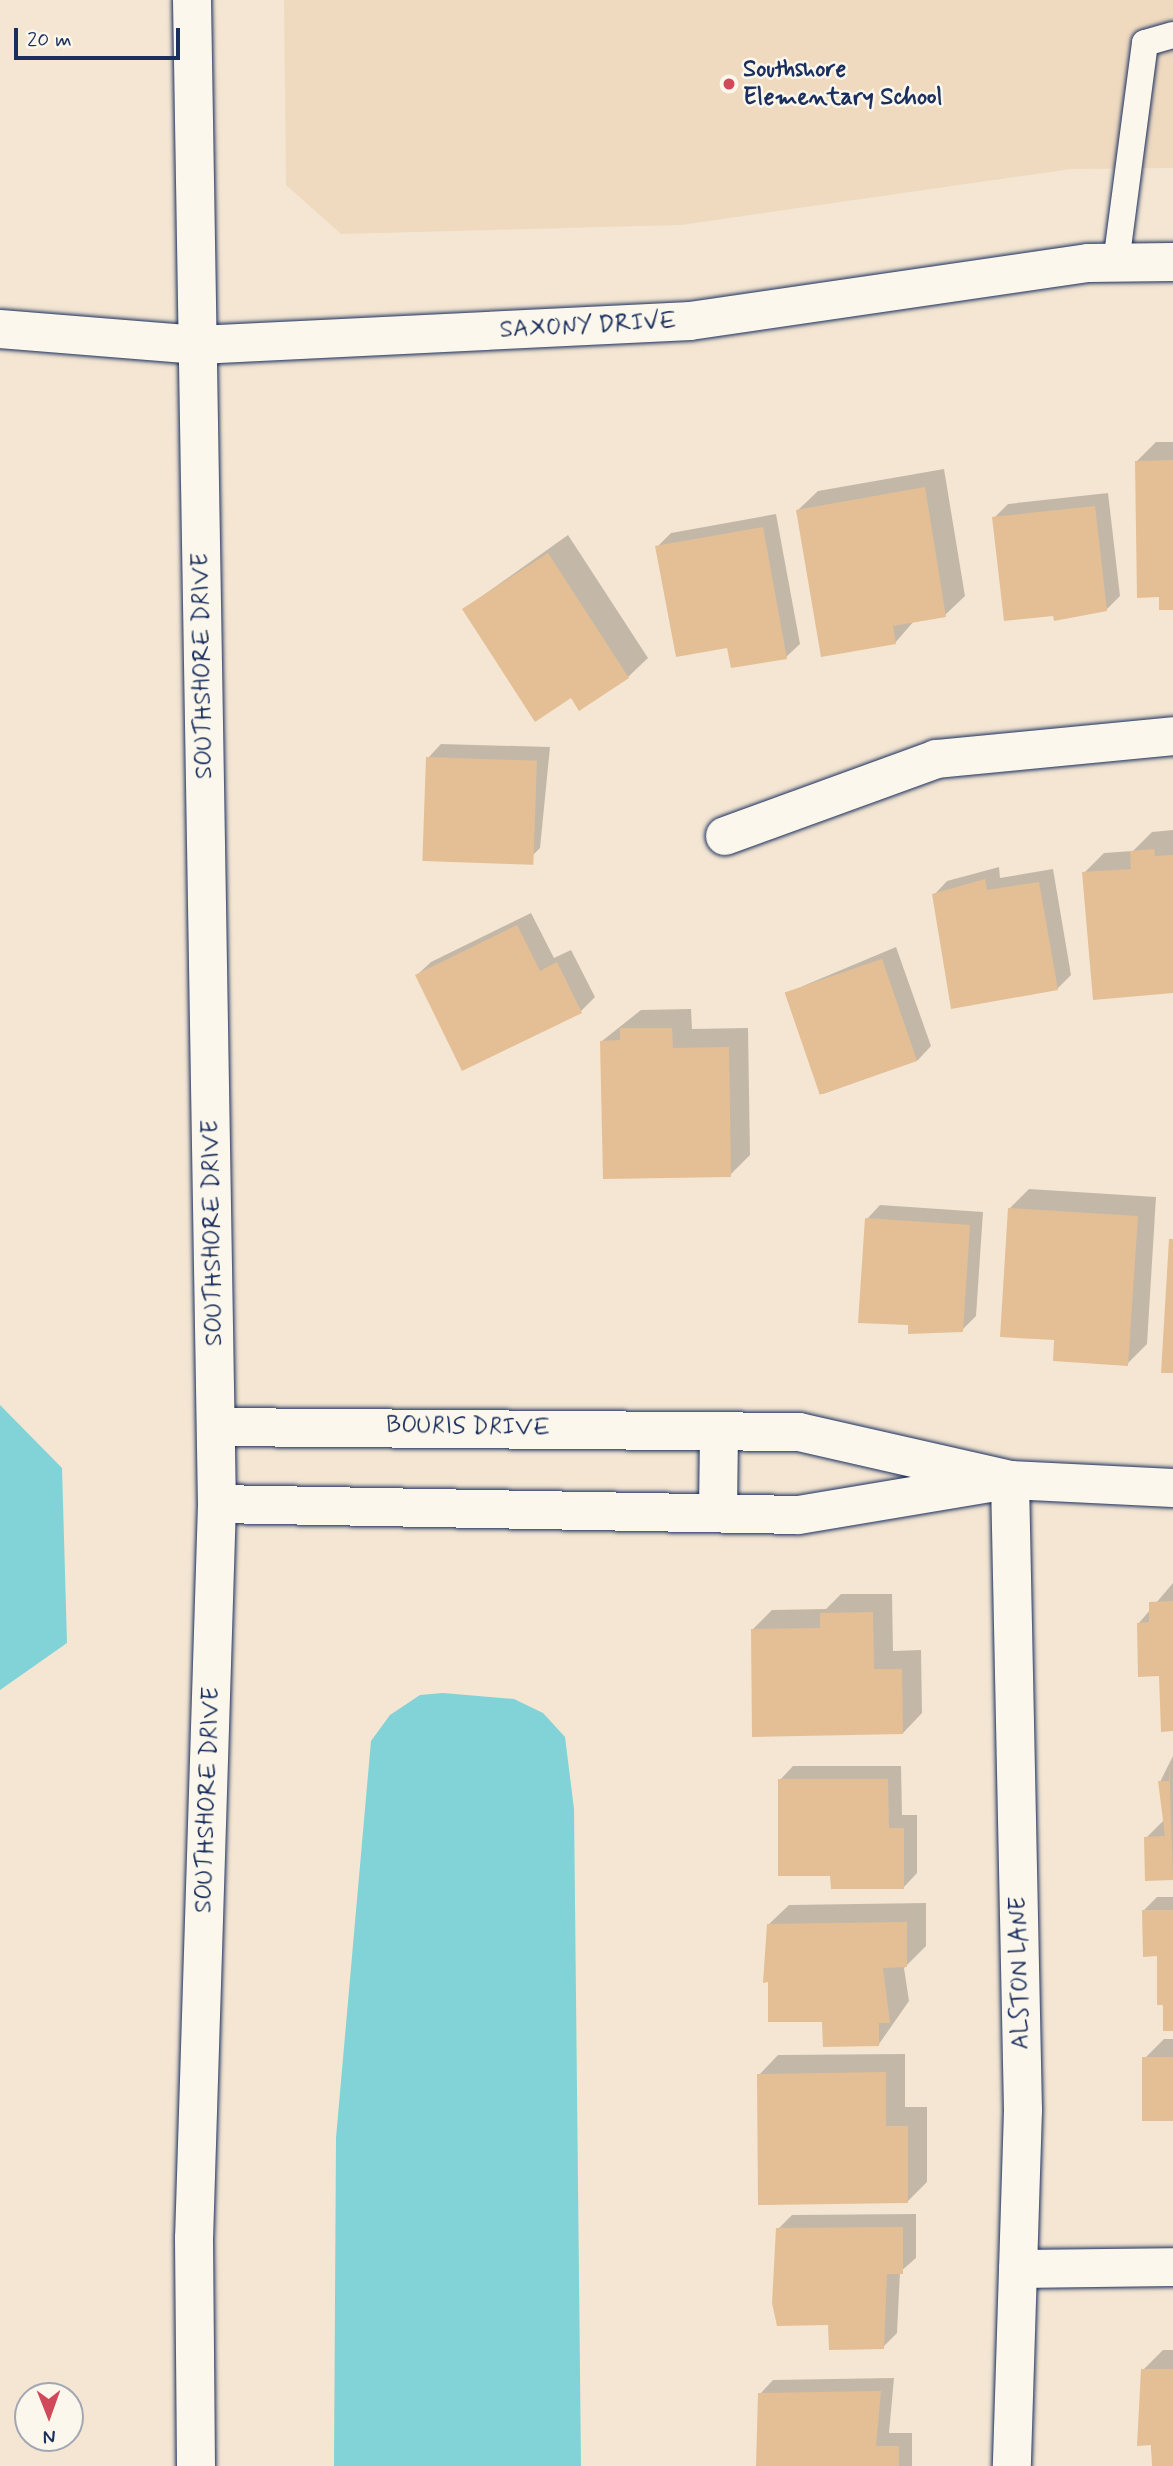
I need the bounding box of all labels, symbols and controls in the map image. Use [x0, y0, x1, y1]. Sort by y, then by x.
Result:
scale bar [18, 14, 184, 58]
text: 20 m [27, 26, 72, 54]
place label: Southshore Elementary School [743, 56, 942, 112]
marker: Southshore Elementary School [721, 76, 737, 92]
street label: SAXONY DRIVE [499, 307, 677, 345]
street label: SOUTHSHORE DRIVE [187, 548, 219, 784]
street label: SOUTHSHORE DRIVE [197, 1115, 229, 1351]
street label: BOURIS DRIVE [386, 1411, 550, 1443]
street label: SOUTHSHORE DRIVE [190, 1682, 226, 1918]
street label: ALSTON LANE [1004, 1894, 1036, 2052]
north arrow [14, 2382, 84, 2452]
text: N [43, 2424, 56, 2449]

